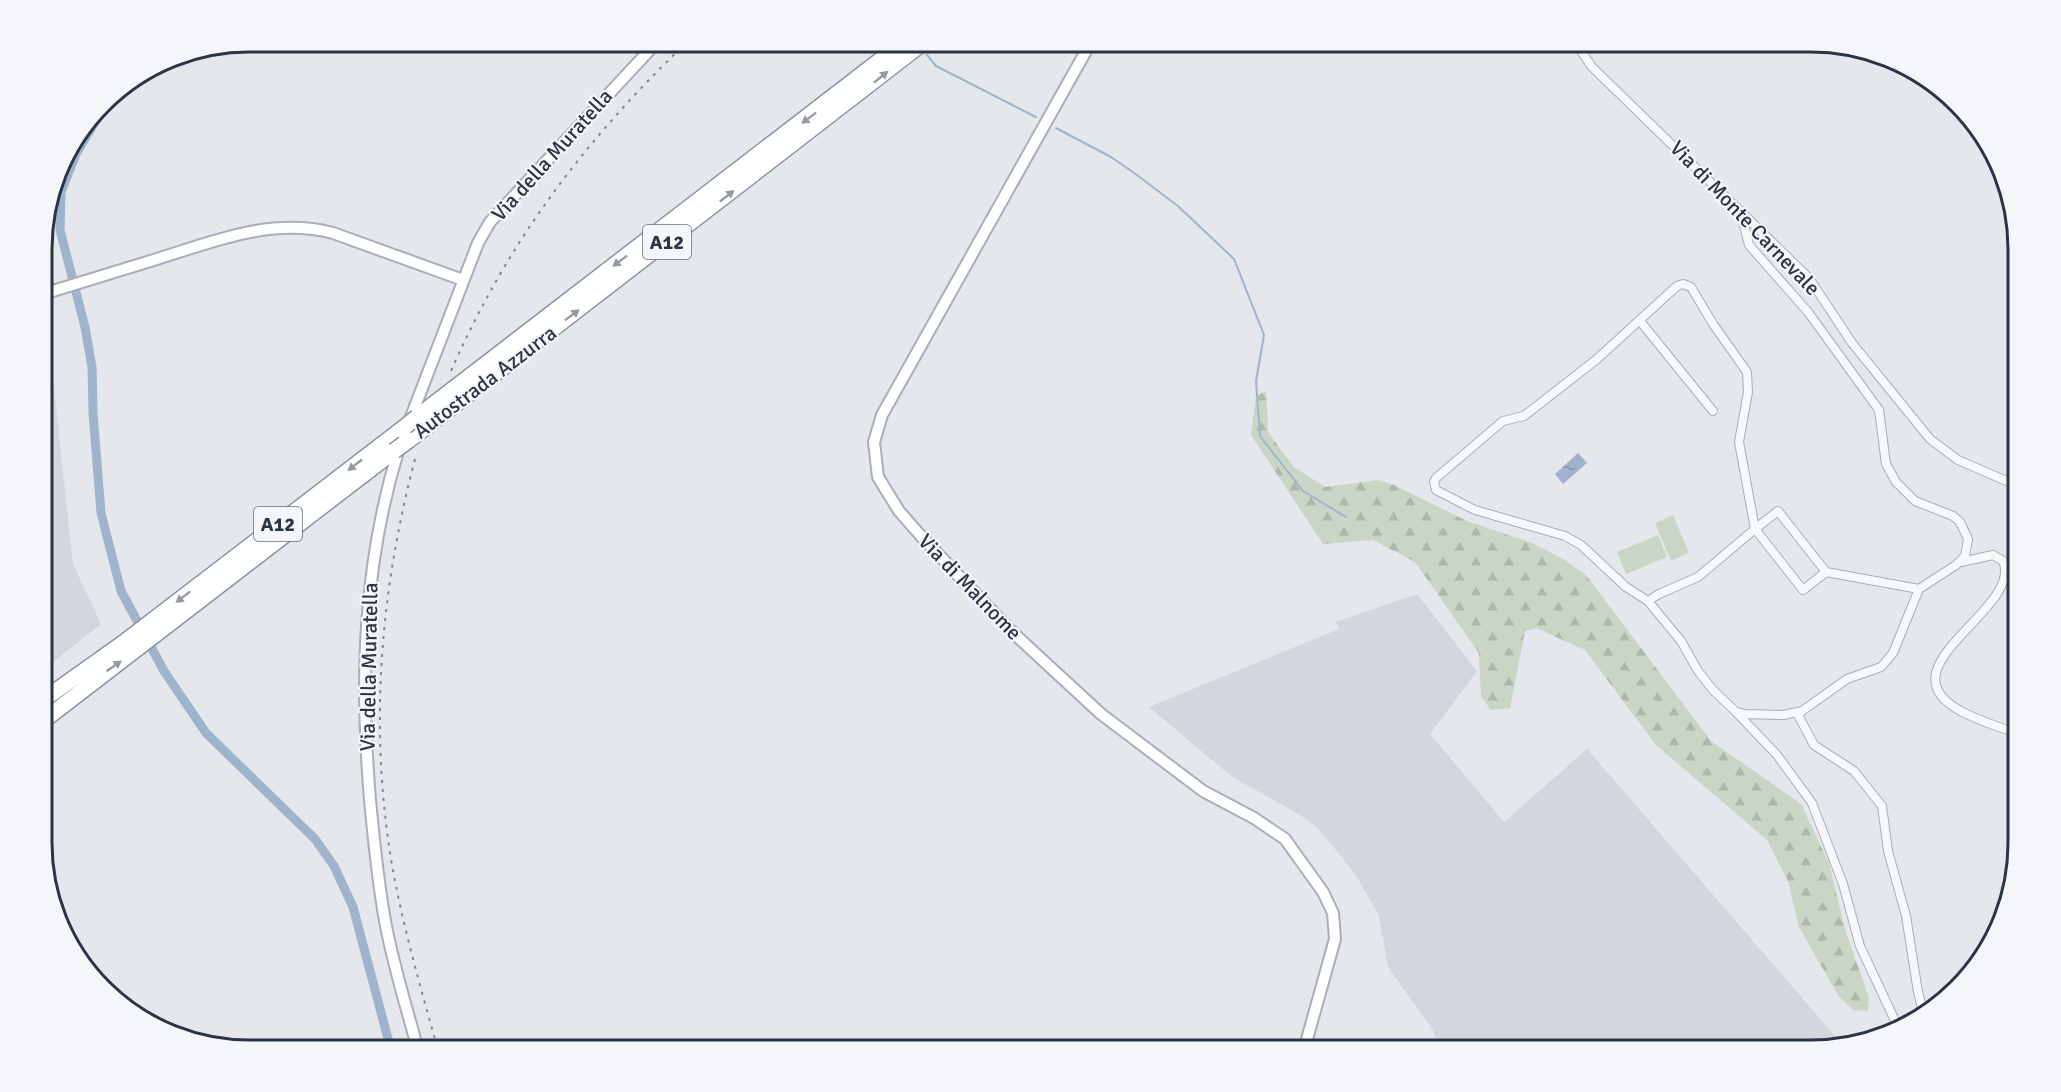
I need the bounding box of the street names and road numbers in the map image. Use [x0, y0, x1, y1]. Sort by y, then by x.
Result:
street label: Via della Muratella [486, 84, 618, 226]
street label: Via di Monte Carnevale [1664, 135, 1826, 301]
road number: A12 [643, 225, 691, 259]
street label: Autostrada Azzurra [408, 320, 562, 444]
road number: A12 [254, 507, 302, 541]
street label: Via di Malnome [913, 528, 1027, 646]
street label: Via della Muratella [355, 582, 383, 752]

